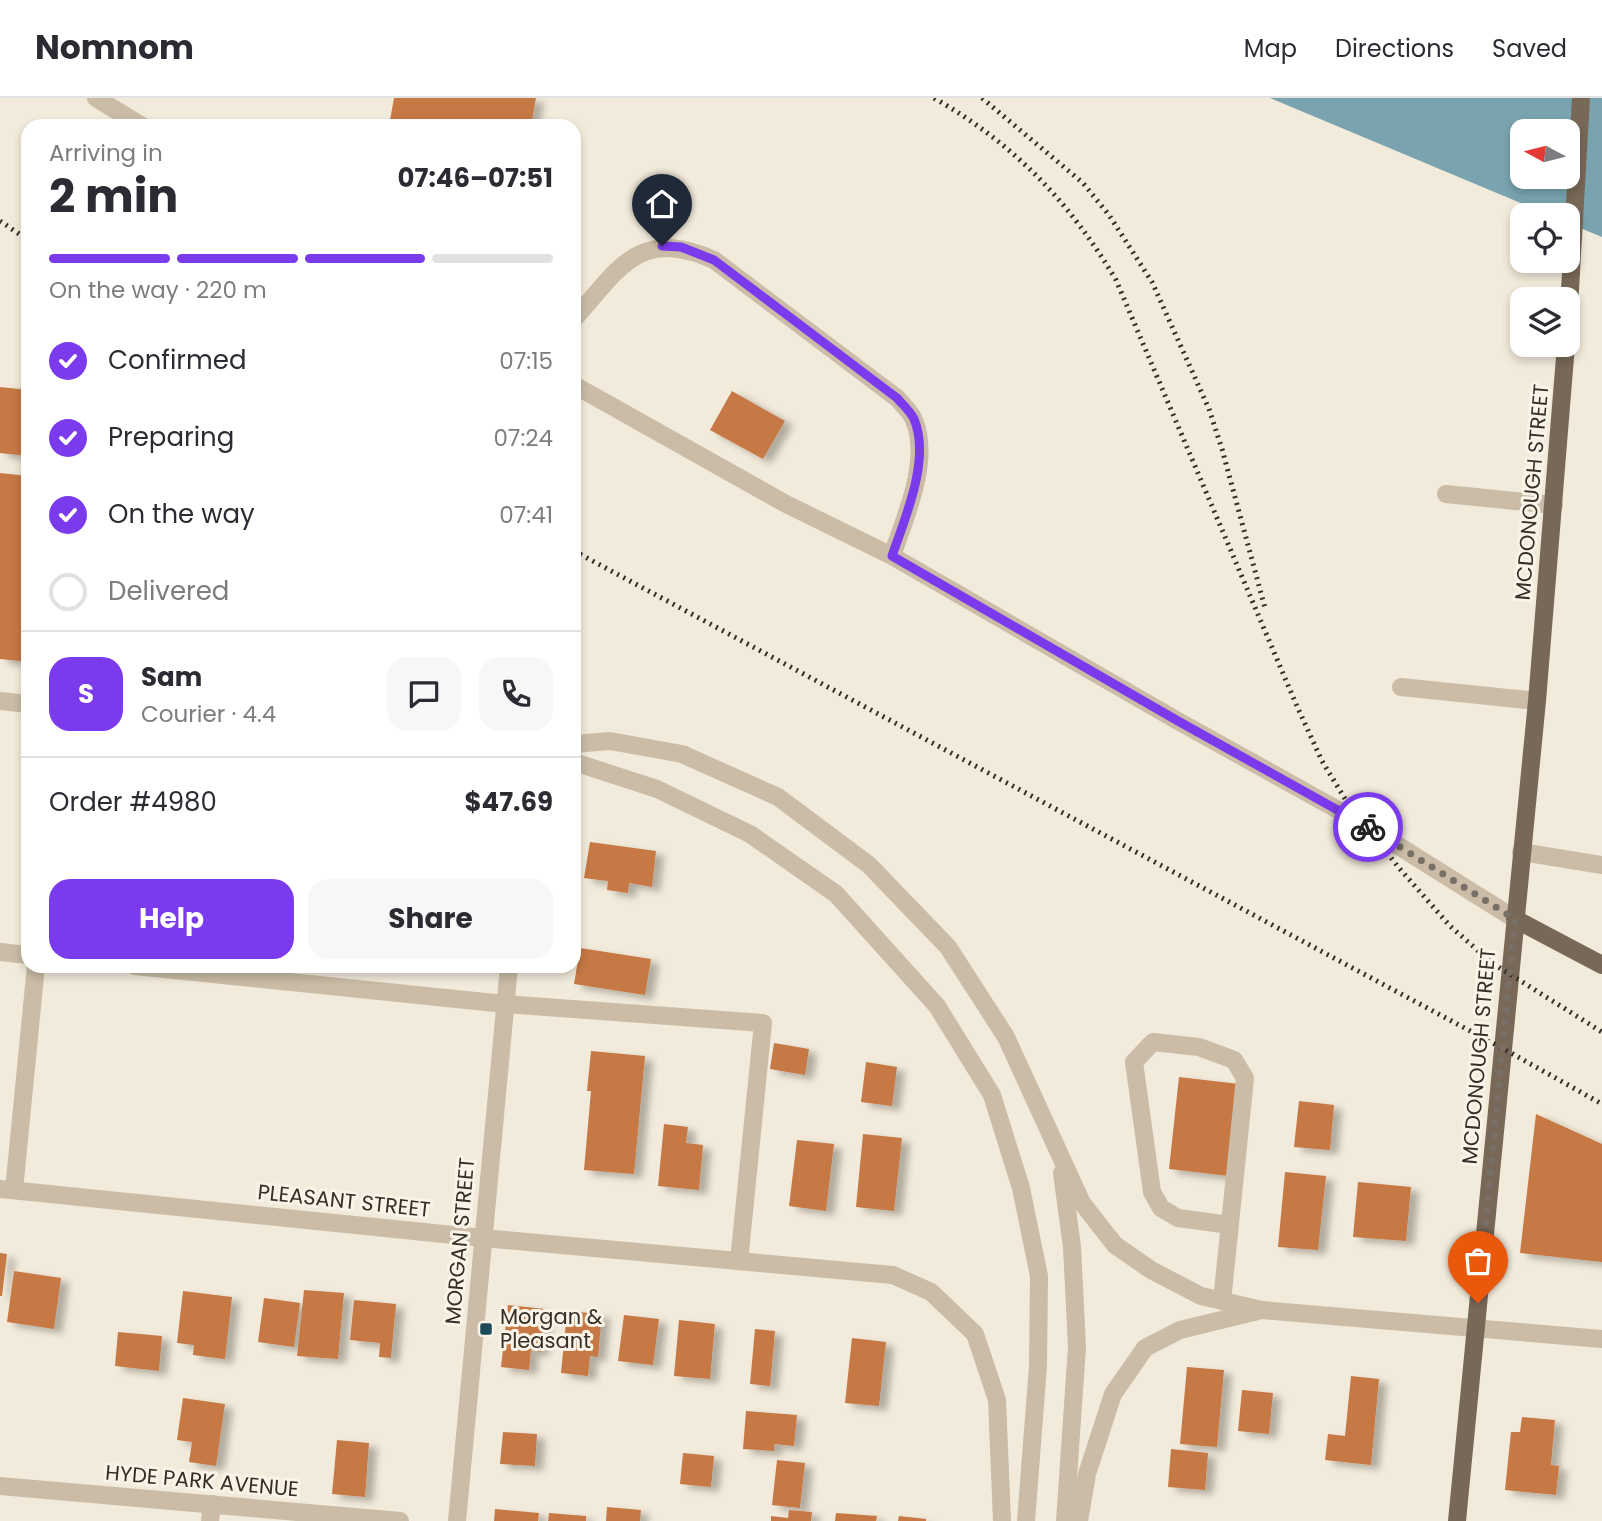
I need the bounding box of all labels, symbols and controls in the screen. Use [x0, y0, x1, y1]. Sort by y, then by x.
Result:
text: Nomnom [35, 24, 194, 71]
text: Map [1244, 32, 1297, 65]
text: Directions [1335, 32, 1454, 65]
text: Saved [1492, 32, 1567, 65]
north arrow [1510, 119, 1580, 189]
map controls [1510, 119, 1580, 357]
text: Arriving in [49, 137, 163, 169]
text: 07:46–07:51 [398, 160, 553, 196]
text: 2 min [49, 164, 178, 228]
pin [632, 174, 692, 246]
icon: home [643, 185, 681, 223]
button: locate [1510, 203, 1580, 273]
text: On the way · 220 m [49, 274, 267, 306]
button: layers [1510, 287, 1580, 357]
icon: check [49, 342, 87, 380]
text: Confirmed [108, 342, 246, 378]
text: 07:15 [499, 345, 553, 377]
street label: MCDONOUGH STREET [1508, 383, 1555, 601]
icon: check [49, 419, 87, 457]
text: Preparing [108, 419, 234, 455]
text: 07:24 [493, 422, 553, 454]
icon: check [49, 496, 87, 534]
text: On the way [108, 496, 255, 532]
text: 07:41 [499, 499, 553, 531]
text: Delivered [108, 573, 229, 609]
button: chat [387, 657, 461, 731]
button: phone [479, 657, 553, 731]
text: Sam [141, 659, 202, 695]
text: S [78, 676, 94, 712]
text: Courier · 4.4 [141, 698, 276, 730]
text: Order #4980 [49, 784, 217, 820]
text: $47.69 [464, 784, 553, 820]
courier [1333, 792, 1403, 862]
icon: bike [1349, 808, 1387, 846]
button: Help [49, 879, 294, 959]
button: Share [308, 879, 553, 959]
street label: MCDONOUGH STREET [1455, 947, 1502, 1165]
street label: MORGAN STREET [438, 1156, 481, 1326]
street label: PLEASANT STREET [256, 1177, 432, 1224]
pin [1448, 1231, 1508, 1303]
icon: bag [1459, 1242, 1497, 1280]
place label: Morgan & Pleasant [500, 1302, 603, 1355]
marker: Morgan & Pleasant [478, 1321, 494, 1337]
street label: HYDE PARK AVENUE [104, 1458, 300, 1503]

